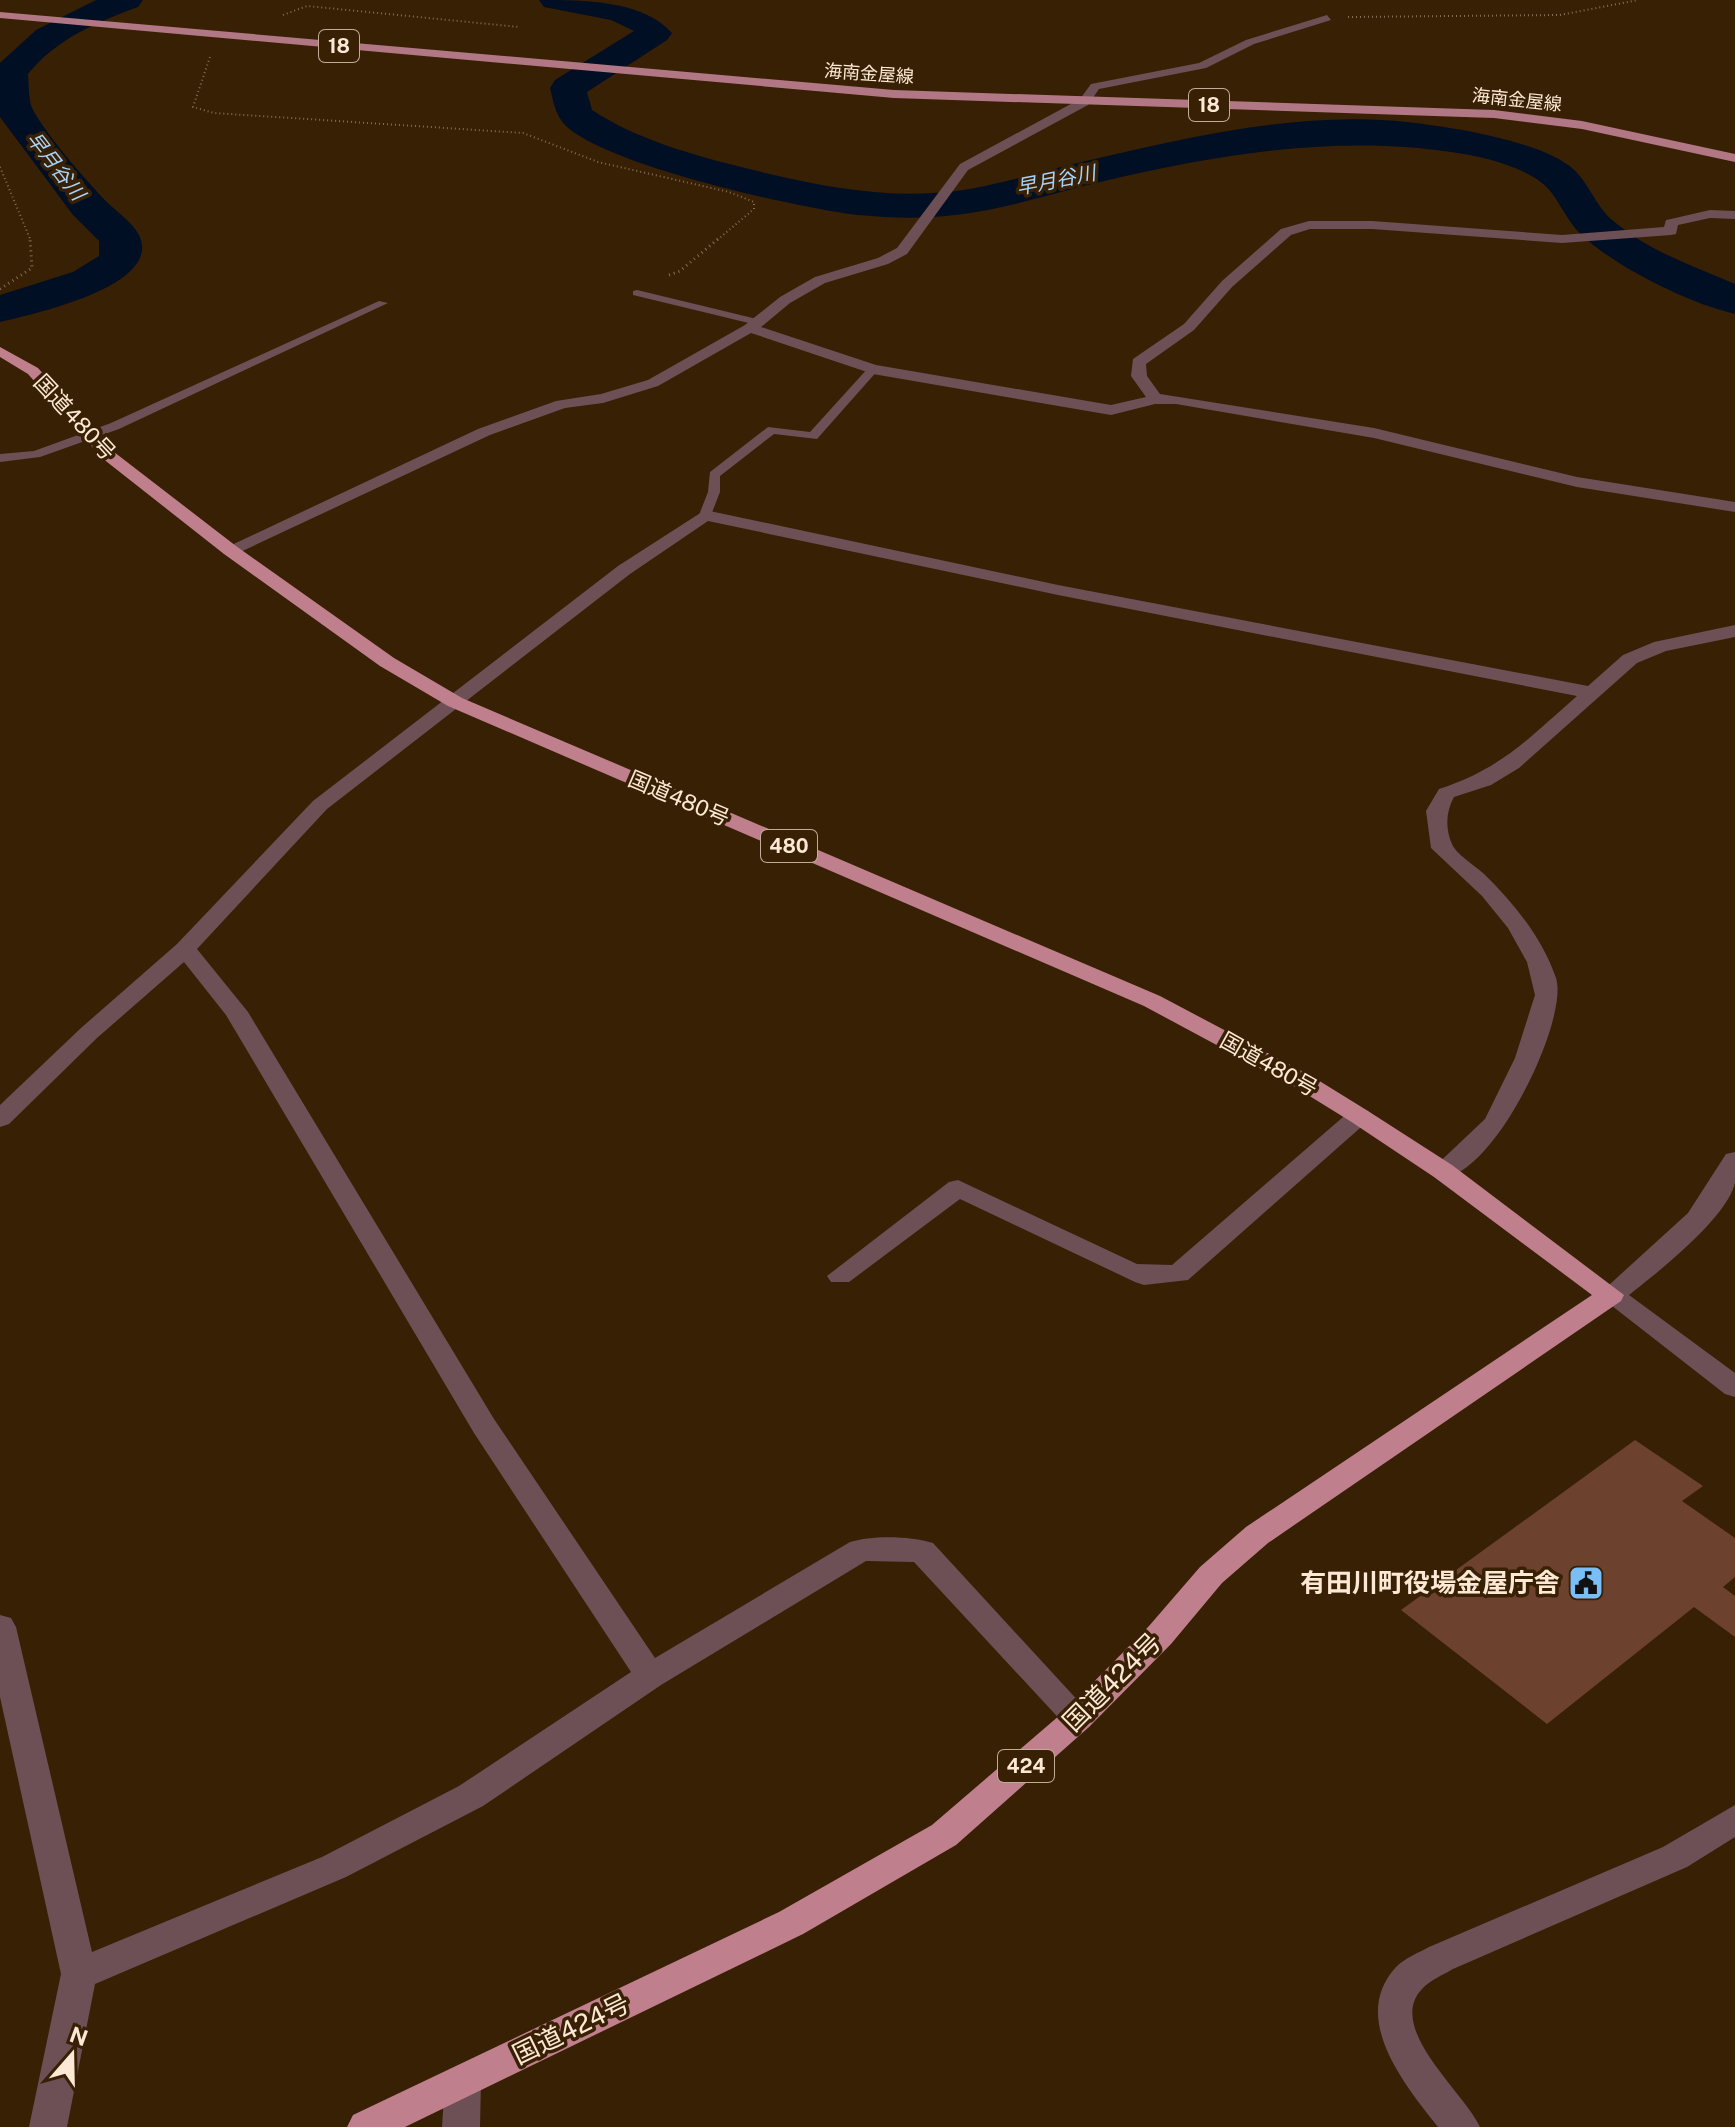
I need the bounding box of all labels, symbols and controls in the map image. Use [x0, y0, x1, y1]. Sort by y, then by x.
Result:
road number: 18 [319, 30, 359, 62]
street label: 海南金屋線 [823, 60, 915, 87]
street label: 海南金屋線 [1471, 84, 1563, 115]
road number: 18 [1189, 89, 1229, 121]
water label: 早月谷川 [22, 127, 91, 206]
water label: 早月谷川 [1014, 160, 1100, 199]
street label: 国道480号 [29, 369, 121, 465]
street label: 国道480号 [624, 765, 734, 831]
road number: 480 [761, 830, 817, 862]
street label: 国道480号 [1216, 1027, 1322, 1101]
public building icon: 有田川町役場金屋庁舎 [1567, 1564, 1605, 1602]
place label: 有田川町役場金屋庁舎 [1300, 1567, 1560, 1598]
street label: 国道424号 [1056, 1626, 1167, 1737]
road number: 424 [998, 1750, 1054, 1782]
street label: 国道424号 [507, 1987, 634, 2070]
north arrow [32, 2015, 112, 2095]
text: N [66, 2021, 91, 2051]

